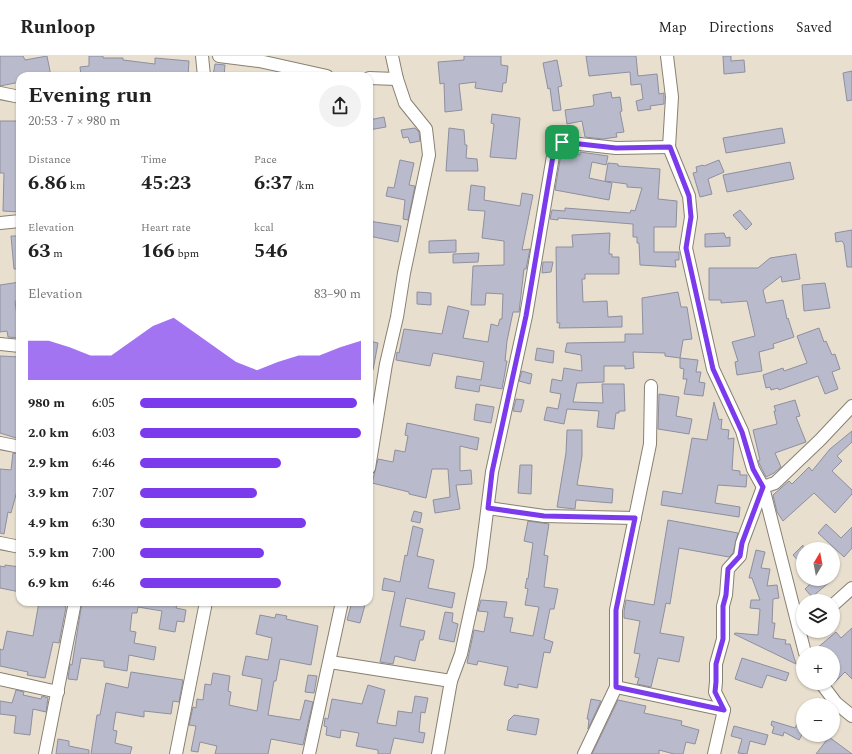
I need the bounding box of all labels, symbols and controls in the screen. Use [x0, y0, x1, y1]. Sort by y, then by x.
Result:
text: Runloop [20, 13, 95, 42]
text: Map [659, 17, 687, 38]
text: Directions [709, 17, 774, 38]
text: Saved [796, 17, 832, 38]
text: Evening run [28, 79, 152, 112]
button: share [319, 85, 361, 127]
text: 20:53 · 7 × 980 m [28, 111, 120, 131]
pin [545, 125, 579, 159]
icon: arrive [551, 131, 573, 153]
text: Distance [28, 151, 71, 168]
text: Time [141, 151, 167, 168]
text: Pace [254, 151, 277, 168]
text: 6.86 [28, 168, 67, 198]
text: 45:23 [141, 168, 191, 198]
text: 6:37 [254, 168, 293, 198]
text: km [67, 177, 85, 194]
text: /km [293, 177, 314, 194]
text: Elevation [28, 219, 74, 236]
text: Heart rate [141, 219, 191, 236]
text: kcal [254, 219, 274, 236]
text: 63 [28, 236, 50, 266]
text: 166 [141, 236, 175, 266]
text: 546 [254, 236, 288, 266]
text: m [50, 245, 63, 262]
text: bpm [175, 245, 199, 262]
text: Elevation [28, 284, 82, 304]
text: 83–90 m [314, 284, 361, 304]
text: 980 m [28, 393, 65, 413]
text: 6:05 [92, 393, 115, 413]
text: 2.0 km [28, 423, 69, 443]
text: 6:03 [92, 423, 115, 443]
text: 2.9 km [28, 453, 69, 473]
text: 6:46 [92, 453, 115, 473]
text: 3.9 km [28, 483, 69, 503]
text: 7:07 [92, 483, 115, 503]
text: 4.9 km [28, 513, 69, 533]
text: 6:30 [92, 513, 115, 533]
north arrow [796, 542, 840, 586]
map controls [796, 542, 840, 742]
text: 5.9 km [28, 543, 69, 563]
text: 7:00 [92, 543, 115, 563]
text: 6.9 km [28, 573, 69, 593]
text: 6:46 [92, 573, 115, 593]
button: layers [796, 594, 840, 638]
button: + [796, 646, 840, 690]
button: − [796, 698, 840, 742]

